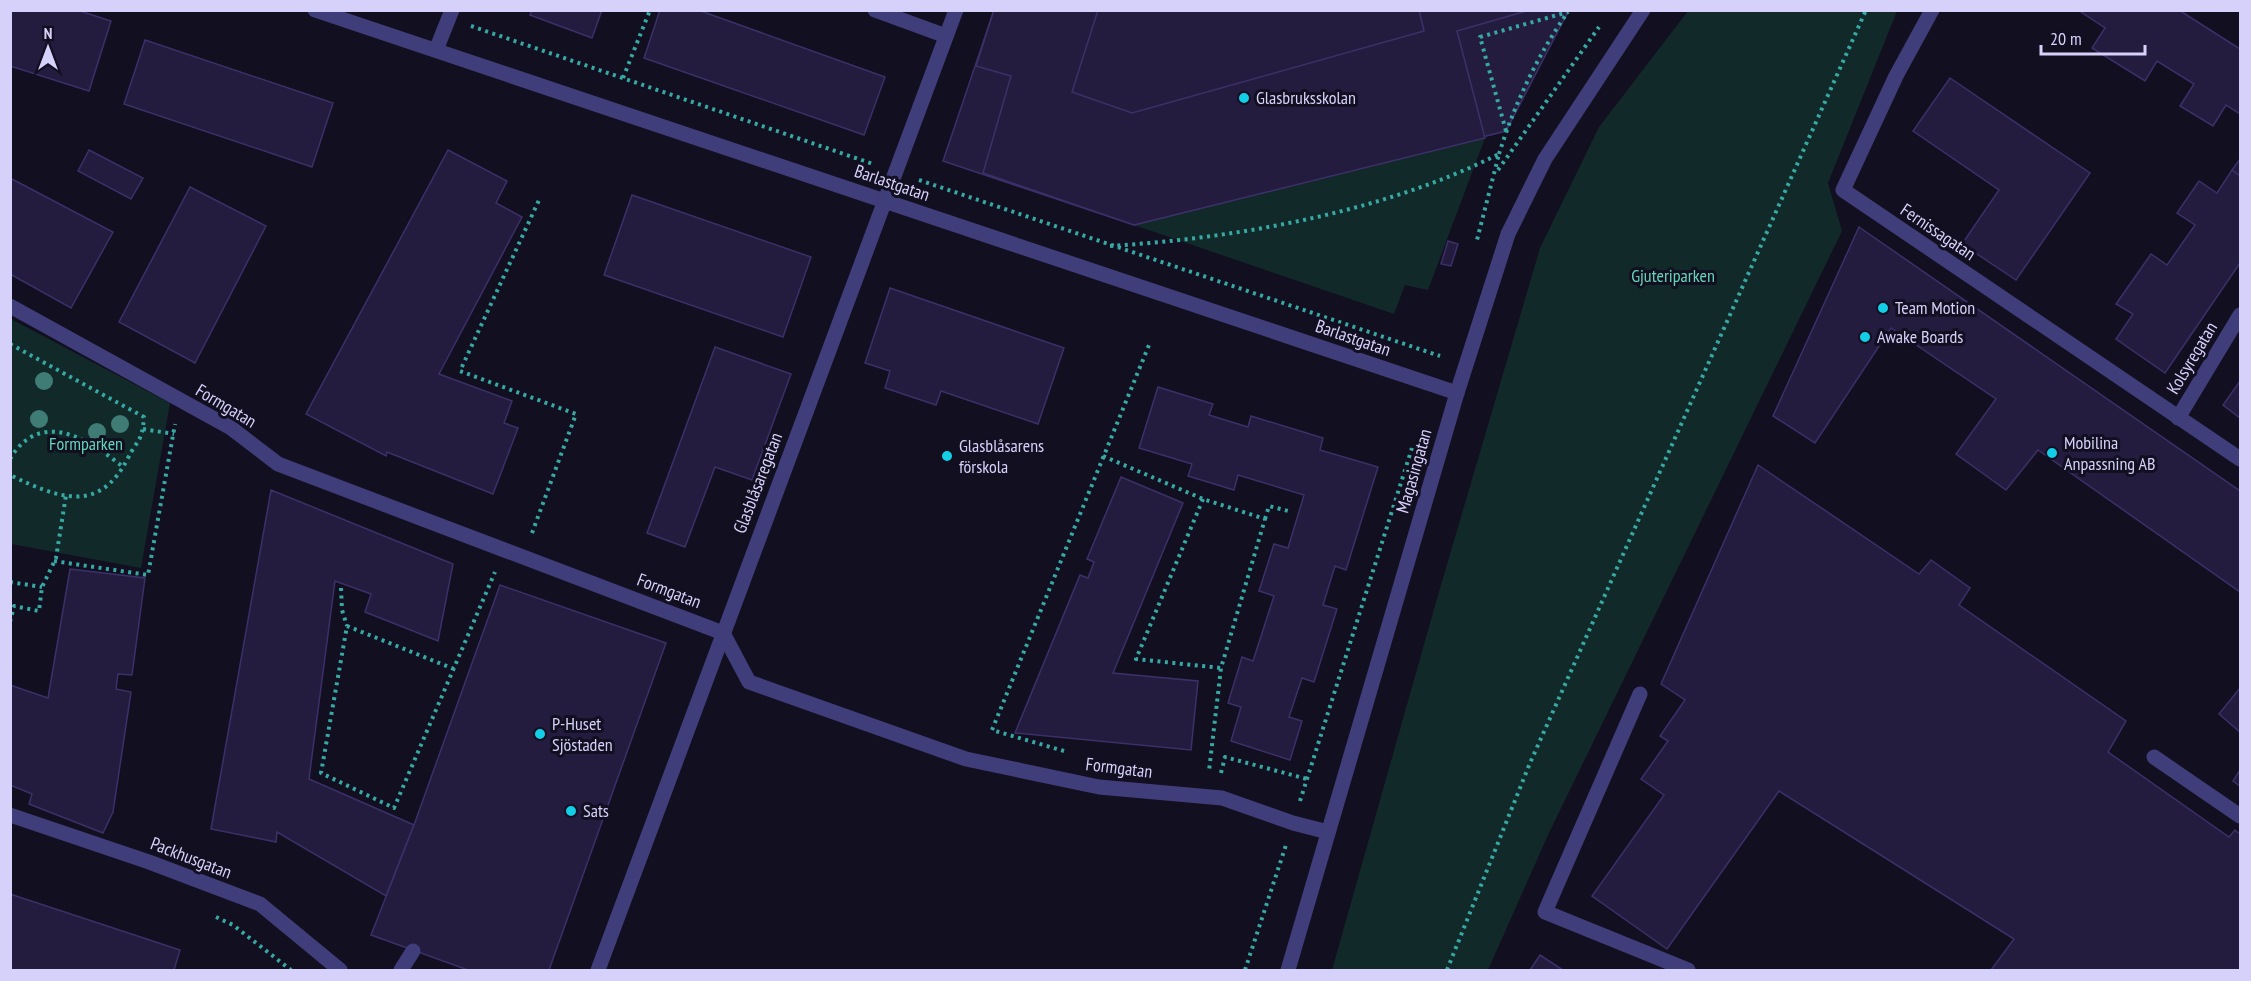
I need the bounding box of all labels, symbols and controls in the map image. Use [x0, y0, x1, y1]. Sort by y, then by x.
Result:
north arrow [18, 18, 78, 78]
scale bar [2041, 18, 2144, 56]
text: N [44, 23, 52, 43]
text: 20 m [2050, 27, 2082, 50]
place label: Glasbruksskolan [1256, 86, 1356, 109]
marker: Glasbruksskolan [1237, 91, 1251, 105]
street label: Barlastgatan [852, 159, 933, 206]
street label: Fernissagatan [1896, 198, 1980, 265]
park label: Gjuteriparken [1631, 264, 1715, 287]
place label: Team Motion [1895, 296, 1975, 319]
marker: Team Motion [1876, 301, 1890, 315]
street label: Barlastgatan [1313, 314, 1394, 361]
street label: Kolsyregatan [2161, 317, 2222, 398]
place label: Awake Boards [1877, 325, 1963, 348]
marker: Awake Boards [1858, 330, 1872, 344]
street label: Formgatan [192, 378, 261, 433]
street label: Magasingatan [1391, 426, 1437, 516]
street label: Glasblåsaregatan [728, 429, 787, 536]
place label: Mobilina Anpassning AB [2064, 431, 2155, 475]
park label: Formparken [49, 432, 123, 455]
place label: Glasblåsarens förskola [959, 434, 1044, 478]
marker: Mobilina Anpassning AB [2045, 446, 2059, 460]
marker: Glasblåsarens förskola [940, 449, 954, 463]
street label: Formgatan [634, 568, 705, 613]
place label: P-Huset Sjöstaden [552, 712, 613, 756]
marker: P-Huset Sjöstaden [533, 727, 547, 741]
street label: Formgatan [1084, 752, 1154, 783]
place label: Sats [583, 799, 609, 822]
marker: Sats [564, 804, 578, 818]
street label: Packhusgatan [147, 832, 235, 884]

